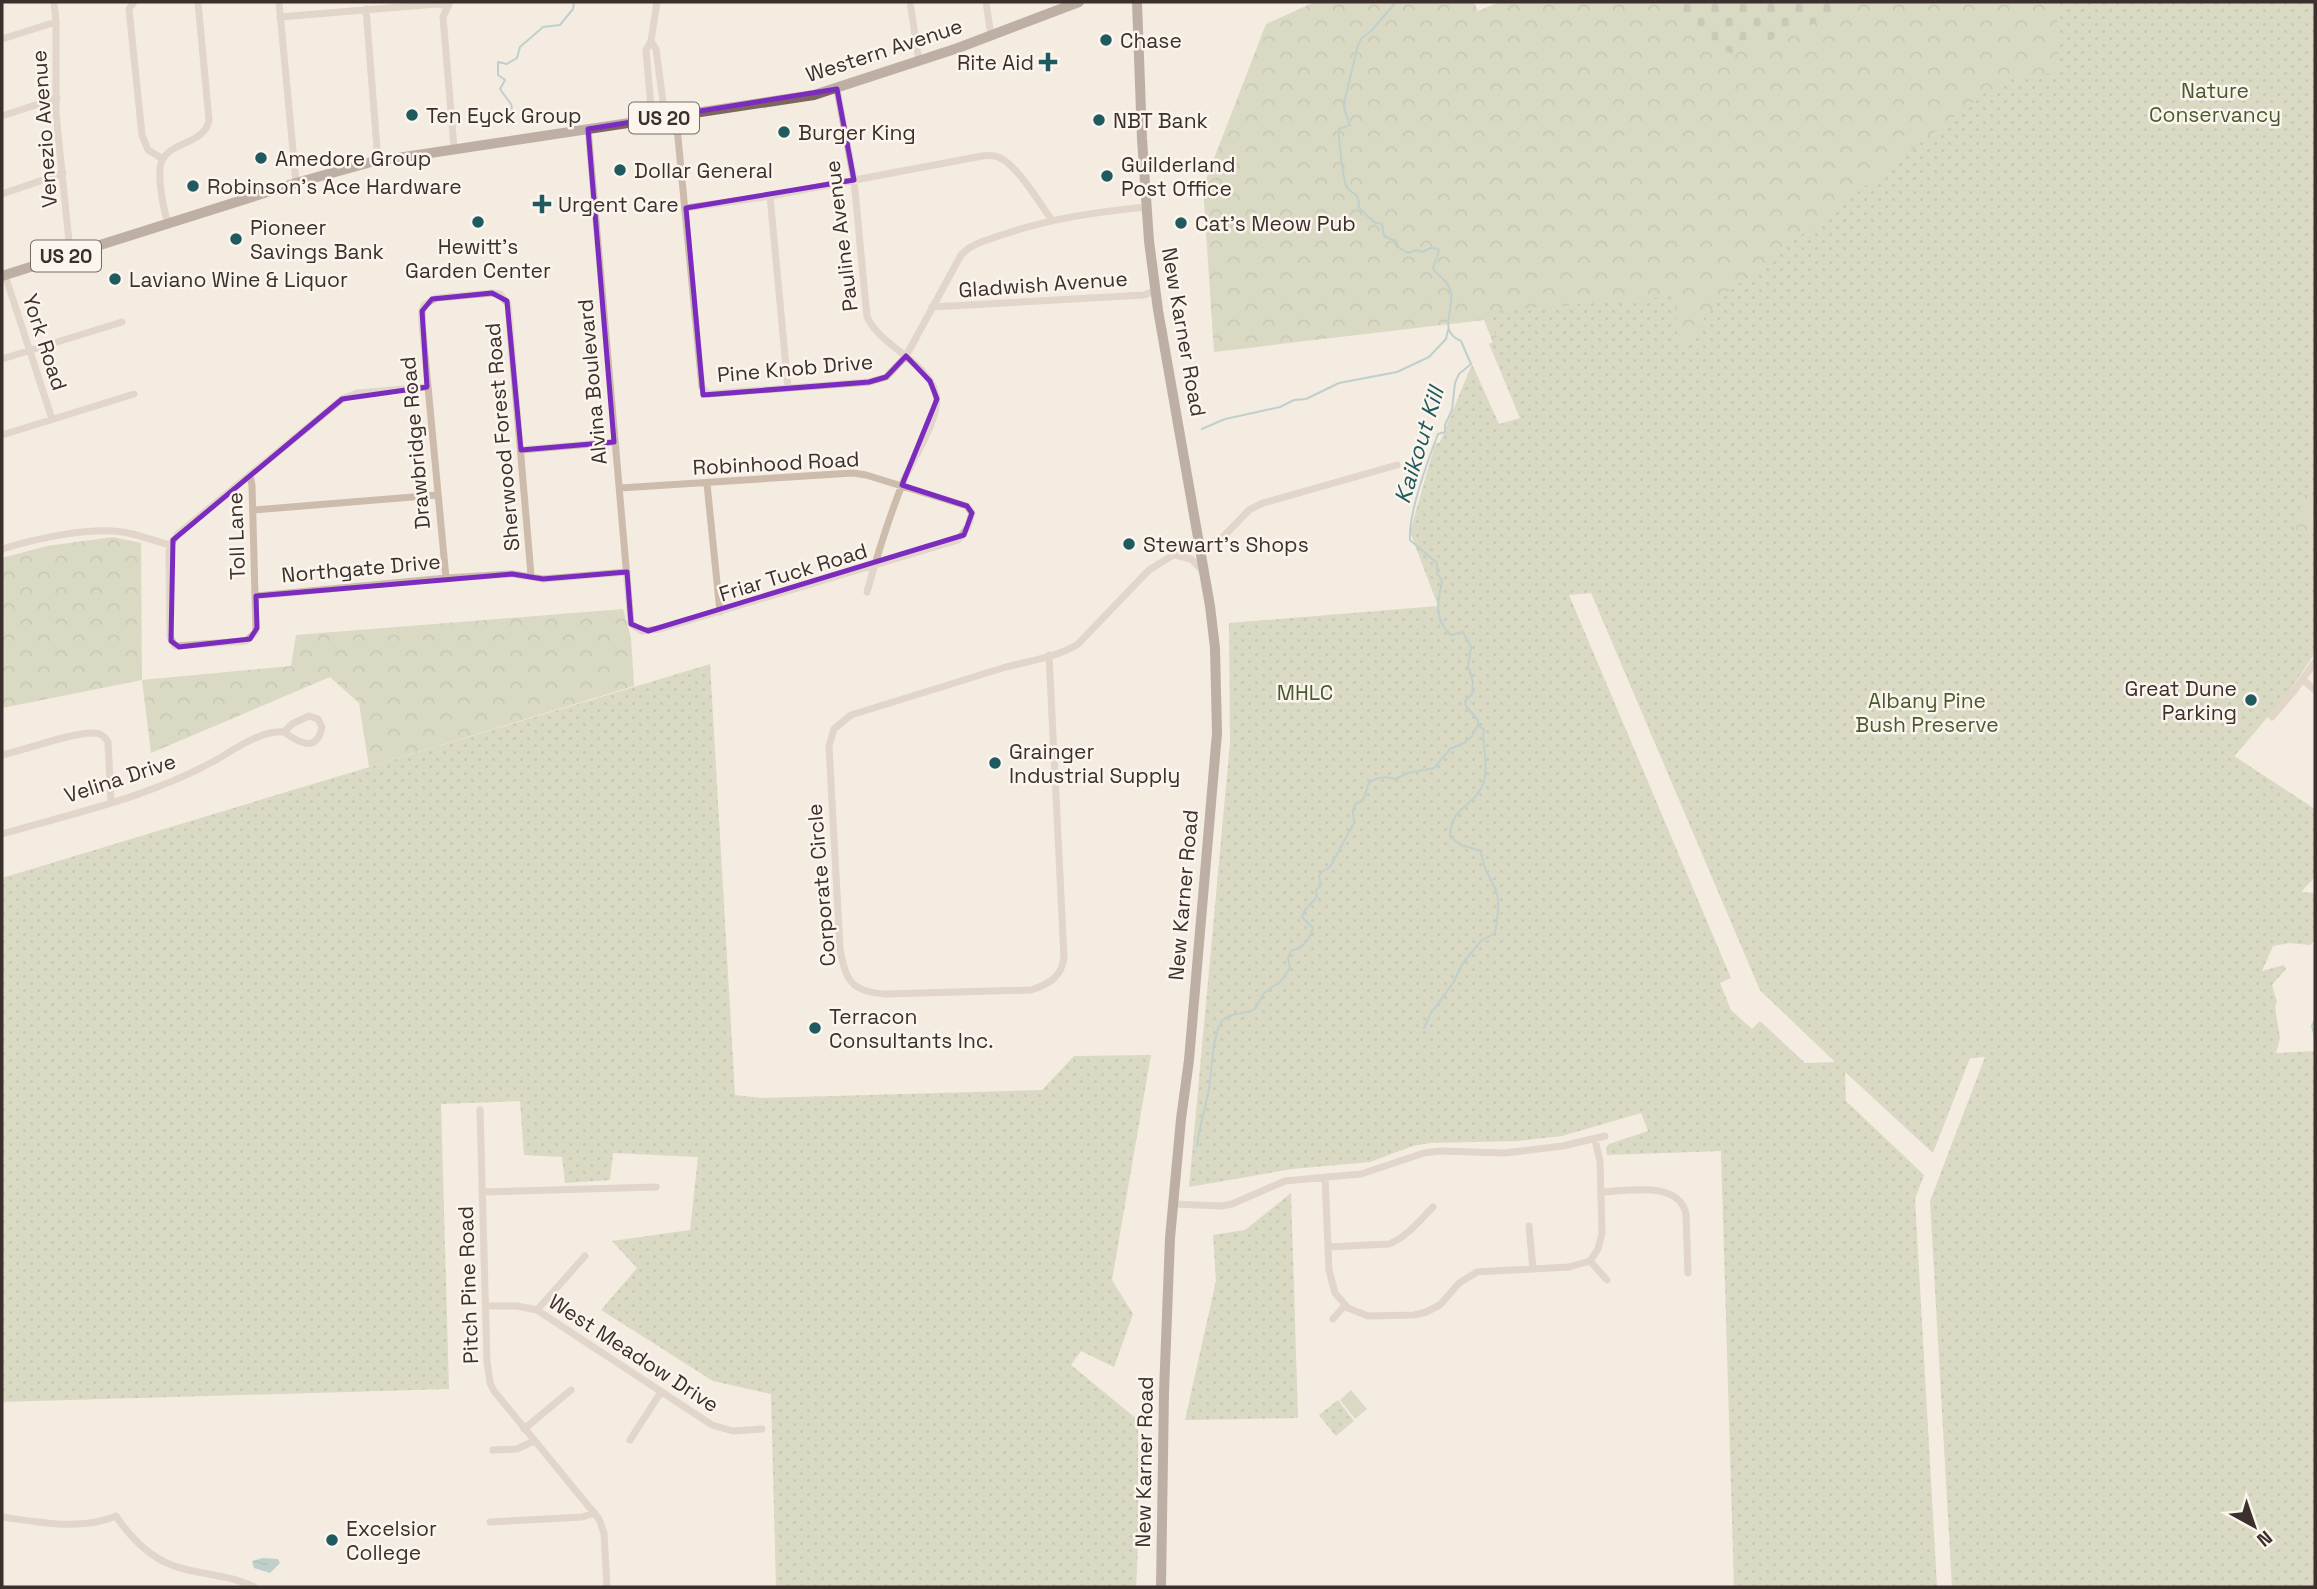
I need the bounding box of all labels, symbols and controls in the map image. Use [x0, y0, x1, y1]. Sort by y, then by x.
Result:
street label: Western Avenue [802, 12, 966, 88]
place label: Chase [1120, 27, 1182, 54]
marker: Chase [1098, 32, 1114, 48]
street label: Venezio Avenue [25, 49, 63, 209]
place label: Rite Aid [957, 49, 1034, 76]
marker: Rite Aid [1040, 54, 1056, 70]
park label: Nature Conservancy [2149, 77, 2281, 128]
place label: Ten Eyck Group [426, 102, 582, 129]
road number: US 20 [629, 102, 699, 134]
marker: Ten Eyck Group [404, 107, 420, 123]
place label: NBT Bank [1113, 107, 1208, 134]
marker: NBT Bank [1091, 112, 1107, 128]
place label: Burger King [798, 119, 916, 146]
marker: Burger King [776, 124, 792, 140]
place label: Amedore Group [275, 145, 431, 172]
marker: Amedore Group [253, 150, 269, 166]
place label: Guilderland Post Office [1121, 151, 1236, 202]
place label: Dollar General [634, 157, 773, 184]
street label: Pauline Avenue [818, 159, 864, 313]
marker: Dollar General [612, 162, 628, 178]
marker: Guilderland Post Office [1099, 168, 1115, 184]
place label: Robinson's Ace Hardware [207, 173, 462, 200]
marker: Robinson's Ace Hardware [185, 178, 201, 194]
place label: Urgent Care [558, 191, 679, 218]
marker: Urgent Care [532, 194, 552, 214]
place label: Cat's Meow Pub [1195, 210, 1356, 237]
place label: Pioneer Savings Bank [250, 214, 384, 265]
marker: Hewitt's Garden Center [470, 214, 486, 230]
marker: Cat's Meow Pub [1173, 215, 1189, 231]
marker: Pioneer Savings Bank [228, 231, 244, 247]
place label: Hewitt's Garden Center [405, 233, 551, 284]
road number: US 20 [31, 240, 101, 272]
street label: New Karner Road [1156, 245, 1212, 419]
street label: Gladwish Avenue [958, 265, 1128, 303]
place label: Laviano Wine & Liquor [129, 266, 348, 293]
marker: Laviano Wine & Liquor [107, 271, 123, 287]
street label: York Road [17, 290, 73, 394]
street label: Alvina Boulevard [571, 298, 613, 466]
street label: Sherwood Forest Road [479, 322, 525, 552]
street label: Pine Knob Drive [716, 348, 874, 388]
street label: Drawbridge Road [394, 356, 436, 530]
water label: Kaikout Kill [1387, 381, 1452, 507]
street label: Robinhood Road [692, 445, 860, 481]
street label: Toll Lane [221, 492, 251, 580]
place label: Stewart's Shops [1143, 531, 1309, 558]
marker: Stewart's Shops [1121, 536, 1137, 552]
street label: Friar Tuck Road [716, 537, 870, 607]
street label: Northgate Drive [280, 548, 442, 588]
place label: Great Dune Parking [2125, 675, 2237, 726]
park label: MHLC [1277, 679, 1333, 706]
park label: Albany Pine Bush Preserve [1855, 687, 1999, 738]
marker: Great Dune Parking [2243, 692, 2259, 708]
place label: Grainger Industrial Supply [1009, 738, 1180, 789]
street label: Velina Drive [61, 747, 179, 809]
marker: Grainger Industrial Supply [987, 755, 1003, 771]
street label: Corporate Circle [800, 803, 842, 967]
street label: New Karner Road [1162, 808, 1204, 982]
place label: Terracon Consultants Inc. [829, 1003, 994, 1054]
marker: Terracon Consultants Inc. [807, 1020, 823, 1036]
street label: Pitch Pine Road [452, 1206, 484, 1364]
street label: West Meadow Drive [544, 1288, 724, 1418]
street label: New Karner Road [1129, 1376, 1159, 1548]
north arrow [2219, 1491, 2289, 1561]
place label: Excelsior College [346, 1515, 437, 1566]
text: N [2252, 1525, 2278, 1552]
marker: Excelsior College [324, 1532, 340, 1548]

